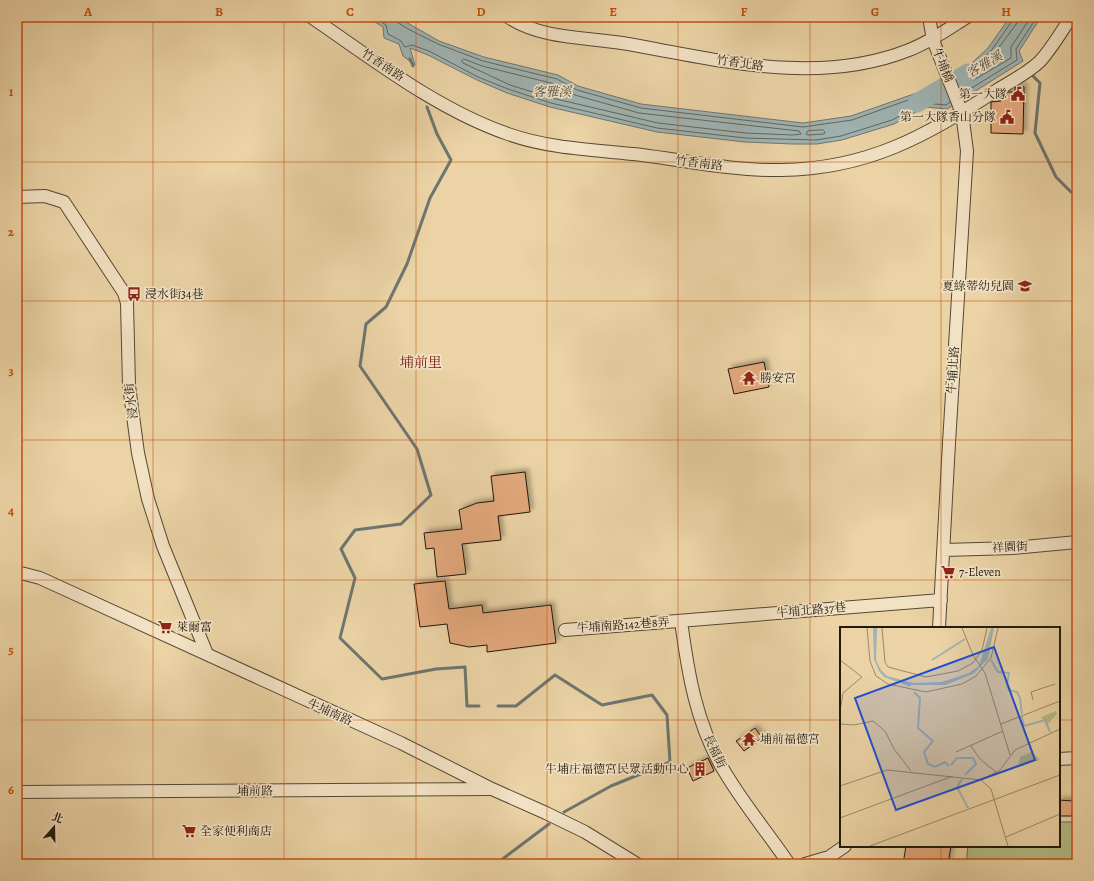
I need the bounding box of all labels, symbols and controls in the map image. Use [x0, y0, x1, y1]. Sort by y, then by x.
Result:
text: A [83, 3, 93, 20]
text: B [215, 3, 223, 20]
text: C [346, 3, 354, 20]
text: D [476, 3, 486, 20]
text: E [609, 3, 617, 20]
text: F [741, 3, 748, 20]
text: G [871, 3, 879, 20]
text: H [1001, 3, 1011, 20]
street label: 竹香南路 [359, 45, 407, 85]
street label: 牛埔橋 [929, 45, 957, 85]
water label: 客雅溪 [963, 46, 1007, 82]
street label: 竹香北路 [715, 52, 765, 74]
text: 1 [9, 83, 14, 100]
water label: 客雅溪 [532, 83, 573, 100]
place label: 第一大隊 [959, 86, 1007, 102]
public building icon: 第一大隊 [1010, 86, 1026, 102]
place label: 第一大隊香山分隊 [900, 109, 996, 125]
public building icon: 第一大隊香山分隊 [999, 109, 1015, 125]
street label: 竹香南路 [674, 152, 724, 174]
text: 2 [8, 223, 15, 240]
place label: 夏綠蒂幼兒園 [942, 278, 1014, 294]
school or university icon: 夏綠蒂幼兒園 [1017, 278, 1033, 294]
bus stop icon: 浸水街34巷 [126, 286, 142, 302]
place label: 浸水街34巷 [145, 286, 203, 302]
street label: 牛埔北路 [943, 345, 963, 395]
district label: 埔前里 [400, 353, 442, 372]
text: 3 [8, 362, 14, 379]
temple icon: 勝安宮 [741, 370, 757, 386]
place label: 勝安宮 [760, 370, 796, 386]
street label: 浸水街 [121, 381, 141, 420]
text: 4 [8, 502, 14, 519]
street label: 祥園街 [992, 538, 1029, 556]
supermarket icon: 7-Eleven [940, 564, 956, 580]
place label: 7-Eleven [959, 564, 1001, 580]
street label: 牛埔北路37巷 [775, 599, 847, 621]
street label: 牛埔南路142巷8弄 [576, 614, 670, 636]
supermarket icon: 萊爾富 [157, 619, 173, 635]
place label: 萊爾富 [176, 619, 212, 635]
inset map [840, 627, 1060, 847]
text: 5 [8, 641, 14, 658]
street label: 牛埔南路 [305, 695, 355, 729]
street label: 長福街 [700, 731, 730, 772]
temple icon: 埔前福德宮 [741, 731, 757, 747]
place label: 埔前福德宮 [760, 731, 820, 747]
place label: 牛埔庄福德宮民眾活動中心 [545, 761, 689, 777]
building icon: 牛埔庄福德宮民眾活動中心 [692, 761, 708, 777]
text: 6 [8, 781, 14, 798]
street label: 埔前路 [237, 783, 273, 799]
north arrow [34, 807, 74, 847]
text: 北 [50, 809, 65, 827]
supermarket icon: 全家便利商店 [181, 823, 197, 839]
place label: 全家便利商店 [200, 823, 272, 839]

